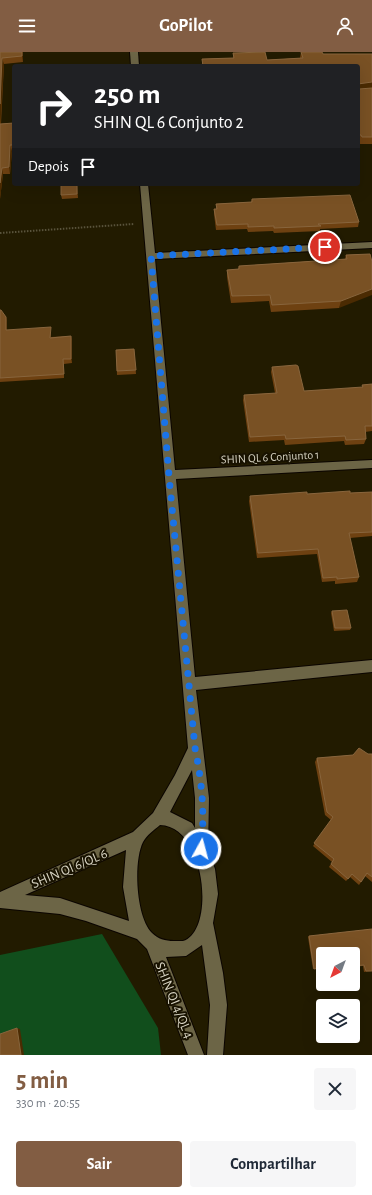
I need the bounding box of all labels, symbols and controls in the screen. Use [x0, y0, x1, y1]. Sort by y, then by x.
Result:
icon: menu [16, 15, 38, 37]
icon: person [334, 15, 356, 37]
text: GoPilot [159, 17, 213, 35]
icon: right [28, 80, 80, 132]
text: 250 m [94, 81, 161, 109]
text: SHIN QL 6 Conjunto 2 [94, 114, 244, 132]
icon: arrive [77, 156, 99, 178]
text: Depois [28, 159, 69, 174]
pin [308, 230, 342, 264]
icon: arrive [314, 236, 336, 258]
street label: SHIN QL 6 Conjunto 1 [220, 448, 320, 467]
position arrow [180, 828, 222, 870]
street label: SHIN QI 6/QL 6 [29, 847, 109, 891]
north arrow [316, 947, 360, 991]
map controls [316, 947, 360, 1043]
street label: SHIN QI 4/QL 4 [152, 960, 196, 1041]
button: layers [316, 999, 360, 1043]
button: close [314, 1068, 356, 1110]
text: 5 min [16, 1069, 68, 1093]
text: 330 m · 20:55 [16, 1097, 80, 1110]
button: Sair [16, 1141, 182, 1187]
button: Compartilhar [190, 1141, 356, 1187]

